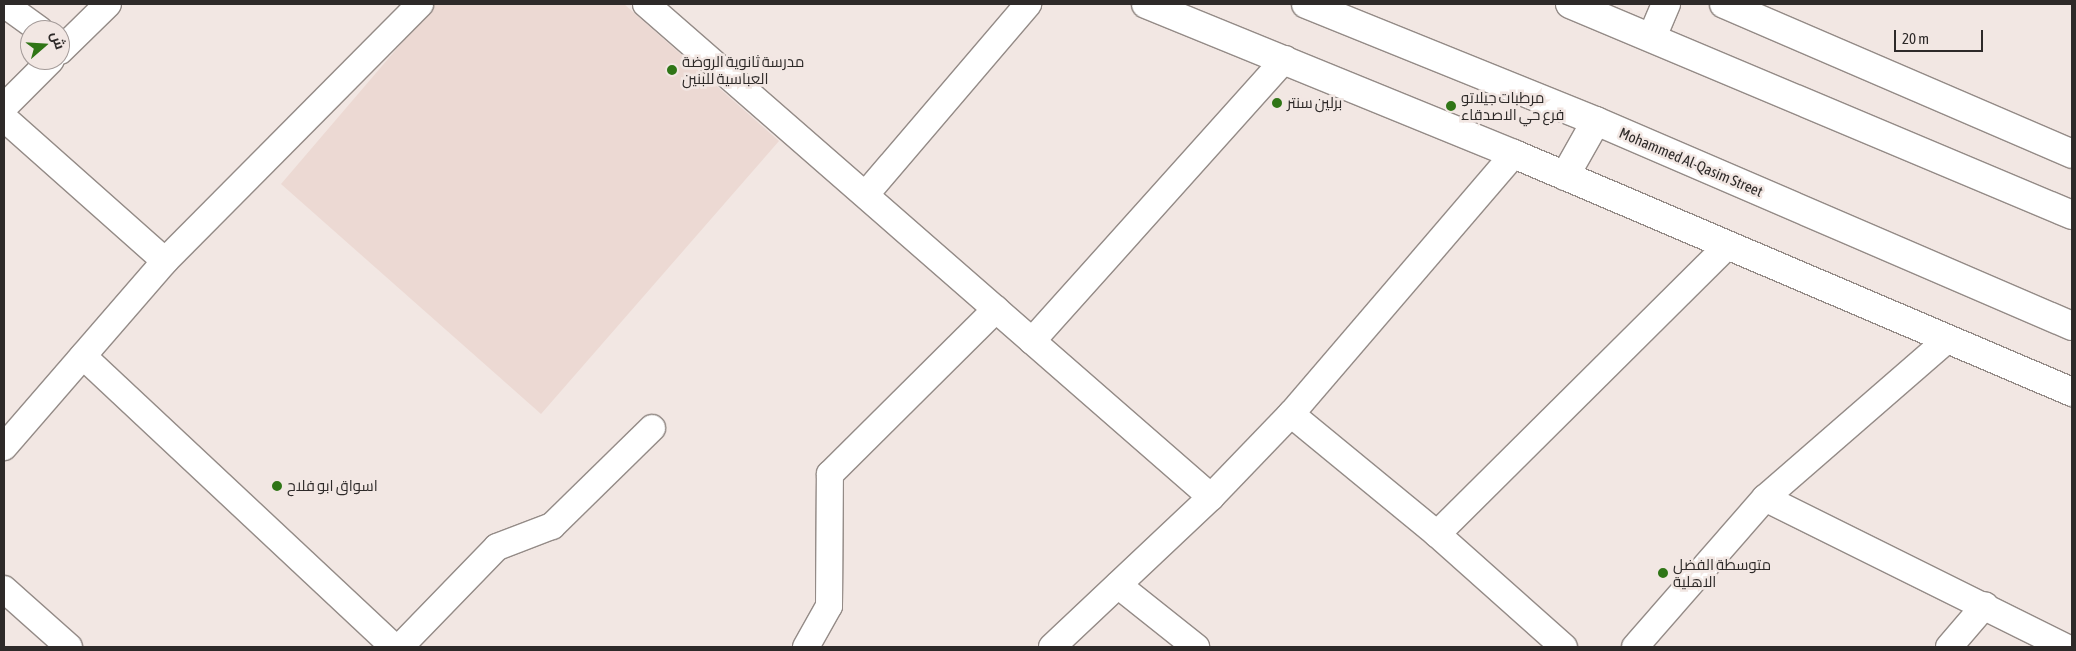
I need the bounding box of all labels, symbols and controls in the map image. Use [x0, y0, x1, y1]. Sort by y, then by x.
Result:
north arrow [20, 20, 70, 70]
scale bar [1896, 20, 1985, 52]
text: ش [48, 29, 69, 52]
text: 20 m [1902, 30, 1929, 47]
place label: مدرسة ثانوية الروضة العباسية للبنين [682, 52, 804, 87]
marker: مدرسة ثانوية الروضة العباسية للبنين [666, 64, 678, 76]
place label: مرطبات جيلاتو فرع حي الاصدقاء [1461, 88, 1564, 123]
place label: برلين سنتر [1287, 94, 1342, 112]
marker: برلين سنتر [1271, 97, 1283, 109]
marker: مرطبات جيلاتو فرع حي الاصدقاء [1445, 100, 1457, 112]
street label: Mohammed Al-Qasim Street [1617, 124, 1765, 200]
place label: اسواق ابو فلاح [287, 477, 378, 495]
marker: اسواق ابو فلاح [271, 480, 283, 492]
place label: متوسطة الفضل الاهلية [1673, 555, 1771, 590]
marker: متوسطة الفضل الاهلية [1657, 567, 1669, 579]

